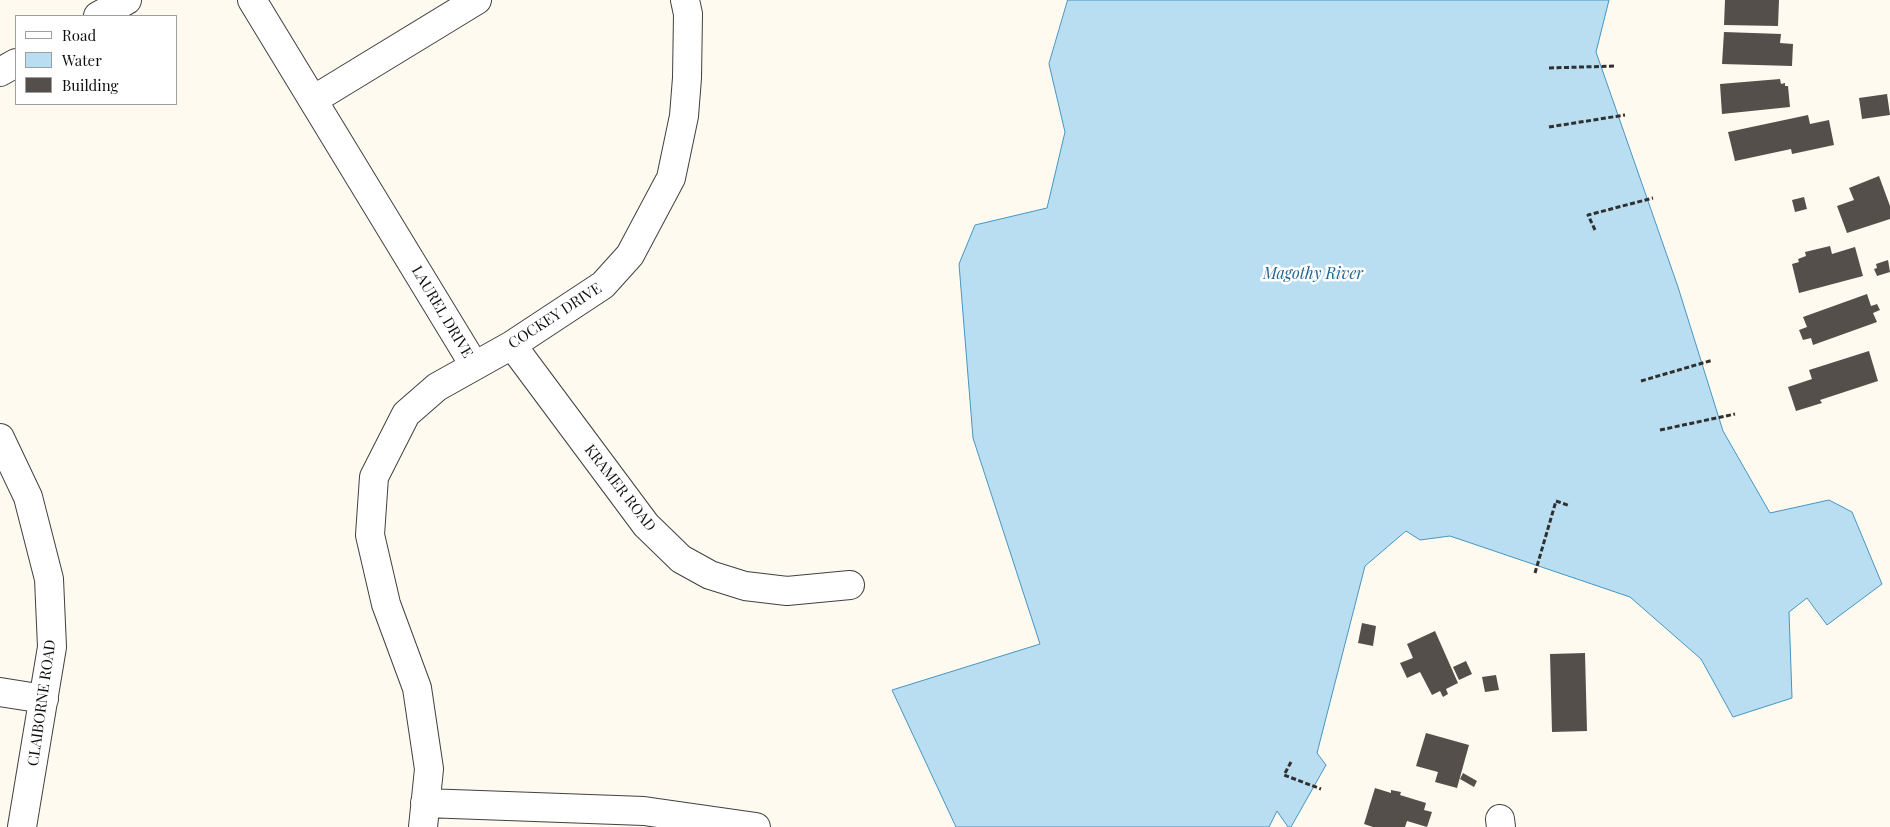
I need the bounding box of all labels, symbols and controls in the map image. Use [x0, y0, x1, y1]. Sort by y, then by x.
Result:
legend [15, 15, 178, 105]
text: Road [62, 25, 96, 45]
text: Water [62, 50, 102, 70]
text: Building [62, 75, 118, 95]
street label: LAUREL DRIVE [408, 263, 476, 361]
water label: Magothy River [1263, 264, 1363, 284]
street label: COCKEY DRIVE [505, 279, 605, 353]
street label: KRAMER ROAD [581, 441, 659, 535]
street label: CLAIBORNE ROAD [24, 639, 60, 767]

